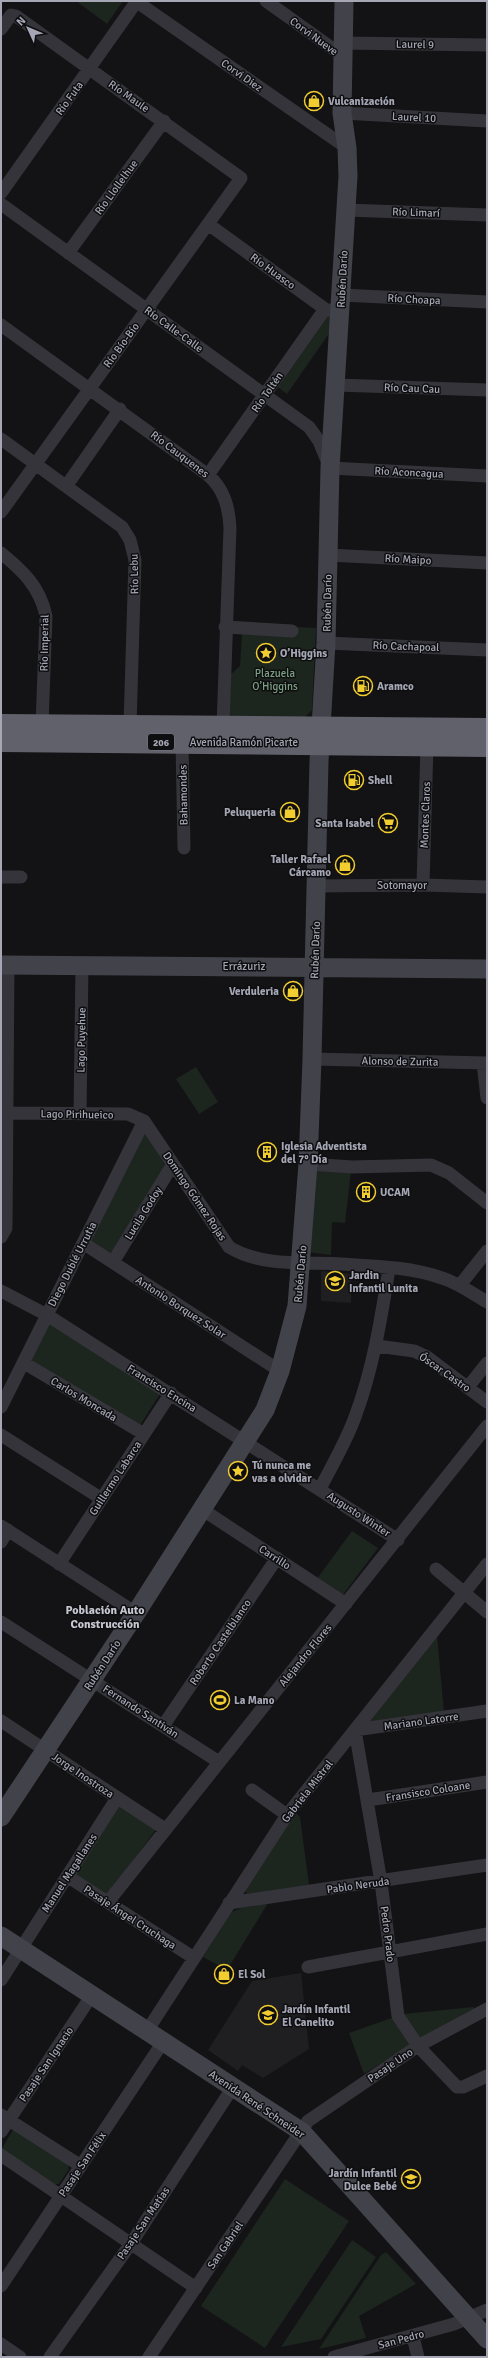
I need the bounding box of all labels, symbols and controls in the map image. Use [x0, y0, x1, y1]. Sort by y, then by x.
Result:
north arrow [8, 8, 48, 48]
text: N [14, 14, 29, 29]
street label: Corvi Nueve [287, 15, 340, 58]
street label: Laurel 9 [396, 38, 434, 51]
street label: Corvi Diez [219, 56, 265, 94]
street label: Río Maule [106, 78, 152, 115]
street label: Río Futa [53, 79, 86, 118]
shop icon: Vulcanización [303, 90, 325, 112]
place label: Vulcanización [328, 95, 395, 108]
street label: Laurel 10 [392, 110, 436, 125]
street label: Río Llollelhue [92, 157, 141, 217]
street label: Río Limarí [392, 205, 440, 220]
street label: Rubén Darío [334, 250, 351, 308]
street label: Río Huasco [248, 251, 298, 292]
street label: Río Choapa [387, 292, 441, 307]
street label: Río Calle-Calle [142, 304, 206, 355]
street label: Río Bío-Bío [101, 320, 142, 370]
street label: Río Toltén [249, 370, 286, 415]
street label: Río Cau Cau [384, 381, 440, 396]
street label: Río Cauquenes [148, 428, 212, 481]
street label: Río Aconcagua [374, 464, 444, 481]
street label: Río Maipo [384, 552, 432, 567]
street label: Río Lebu [128, 554, 141, 594]
street label: Rubén Darío [320, 574, 335, 632]
street label: Río Imperial [38, 614, 51, 672]
street label: Río Cachapoal [372, 639, 440, 654]
place icon: O’Higgins [255, 642, 277, 664]
place label: O’Higgins [280, 647, 327, 660]
park label: Plazuela O’Higgins [252, 667, 298, 693]
fuel station icon: Aramco [352, 675, 374, 697]
place label: Aramco [377, 680, 414, 693]
road number: 206 [148, 734, 174, 750]
street label: Avenida Ramón Picarte [190, 736, 298, 749]
street label: Bahamondes [176, 764, 191, 825]
fuel station icon: Shell [343, 769, 365, 791]
place label: Shell [368, 774, 393, 787]
street label: Montes Claros [418, 781, 433, 849]
shop icon: Peluqueria [279, 801, 301, 823]
place label: Peluqueria [224, 806, 276, 819]
supermarket icon: Santa Isabel [377, 812, 399, 834]
place label: Santa Isabel [315, 817, 375, 830]
place label: Taller Rafael Cárcamo [271, 853, 332, 879]
shop icon: Taller Rafael Cárcamo [334, 854, 356, 876]
street label: Sotomayor [377, 879, 427, 892]
street label: Rubén Darío [308, 921, 323, 979]
street label: Errázuriz [223, 960, 266, 973]
shop icon: Verduleria [282, 980, 304, 1002]
place label: Verduleria [229, 985, 279, 998]
street label: Lago Puyehue [74, 1007, 89, 1073]
street label: Alonso de Zurita [362, 1054, 439, 1069]
street label: Lago Pirihueico [40, 1107, 114, 1122]
place label: Iglesia Adventista del 7° Día [281, 1140, 367, 1166]
building icon: Iglesia Adventista del 7° Día [256, 1141, 278, 1163]
street label: Domingo Gómez Rojas [160, 1149, 229, 1243]
building icon: UCAM [355, 1181, 377, 1203]
street label: Lucila Godoy [122, 1184, 165, 1242]
place label: UCAM [380, 1186, 410, 1199]
street label: Diego Dublé Urrutia [45, 1219, 100, 1309]
street label: Rubén Darío [292, 1244, 310, 1303]
place label: Jardin Infantil Lunita [349, 1269, 418, 1295]
school or university icon: Jardin Infantil Lunita [324, 1270, 346, 1292]
street label: Antonio Borquez Solar [133, 1273, 228, 1341]
street label: Óscar Castro [417, 1349, 474, 1395]
street label: Francisco Encina [125, 1362, 199, 1415]
street label: Carlos Moncada [48, 1375, 120, 1425]
street label: Guillermo Labarca [87, 1438, 144, 1518]
place label: Tú nunca me vas a olvidar [251, 1459, 312, 1485]
place icon: Tú nunca me vas a olvidar [227, 1460, 249, 1482]
street label: Augusto Winter [325, 1489, 393, 1540]
street label: Carrillo [256, 1542, 293, 1573]
street label: Roberto Castelblanco [187, 1597, 254, 1688]
district label: Población Auto Construcción [66, 1603, 144, 1632]
street label: Alejandro Flores [276, 1621, 335, 1689]
street label: Rubén Darío [81, 1637, 124, 1693]
street label: Fernando Santiván [100, 1682, 181, 1741]
sports icon: La Mano [209, 1689, 231, 1711]
place label: La Mano [234, 1694, 275, 1707]
street label: Mariano Latorre [383, 1710, 459, 1733]
street label: Jorge Inostroza [49, 1750, 116, 1801]
street label: Gabriela Mistral [279, 1757, 336, 1825]
street label: Fransisco Coloane [385, 1778, 471, 1805]
street label: Manuel Magallanes [39, 1831, 100, 1915]
street label: Pablo Neruda [326, 1875, 391, 1896]
street label: Pasaje Ángel Cruchaga [81, 1882, 179, 1952]
street label: Pedro Prado [378, 1905, 397, 1963]
shop icon: El Sol [213, 1963, 235, 1985]
place label: El Sol [238, 1968, 266, 1981]
place label: Jardín Infantil El Canelito [282, 2003, 351, 2029]
school or university icon: Jardín Infantil El Canelito [257, 2004, 279, 2026]
street label: Pasaje San Ignacio [17, 2024, 76, 2104]
street label: Pasaje Uno [365, 2045, 416, 2085]
street label: Avenida René Schneider [206, 2067, 307, 2141]
street label: Pasaje San Félix [56, 2129, 109, 2199]
place label: Jardín Infantil Dulce Bebé [329, 2167, 398, 2193]
school or university icon: Jardín Infantil Dulce Bebé [400, 2168, 422, 2190]
street label: Pasaje San Matías [114, 2184, 173, 2262]
street label: San Gabriel [205, 2219, 246, 2272]
street label: San Pedro [377, 2327, 426, 2352]

